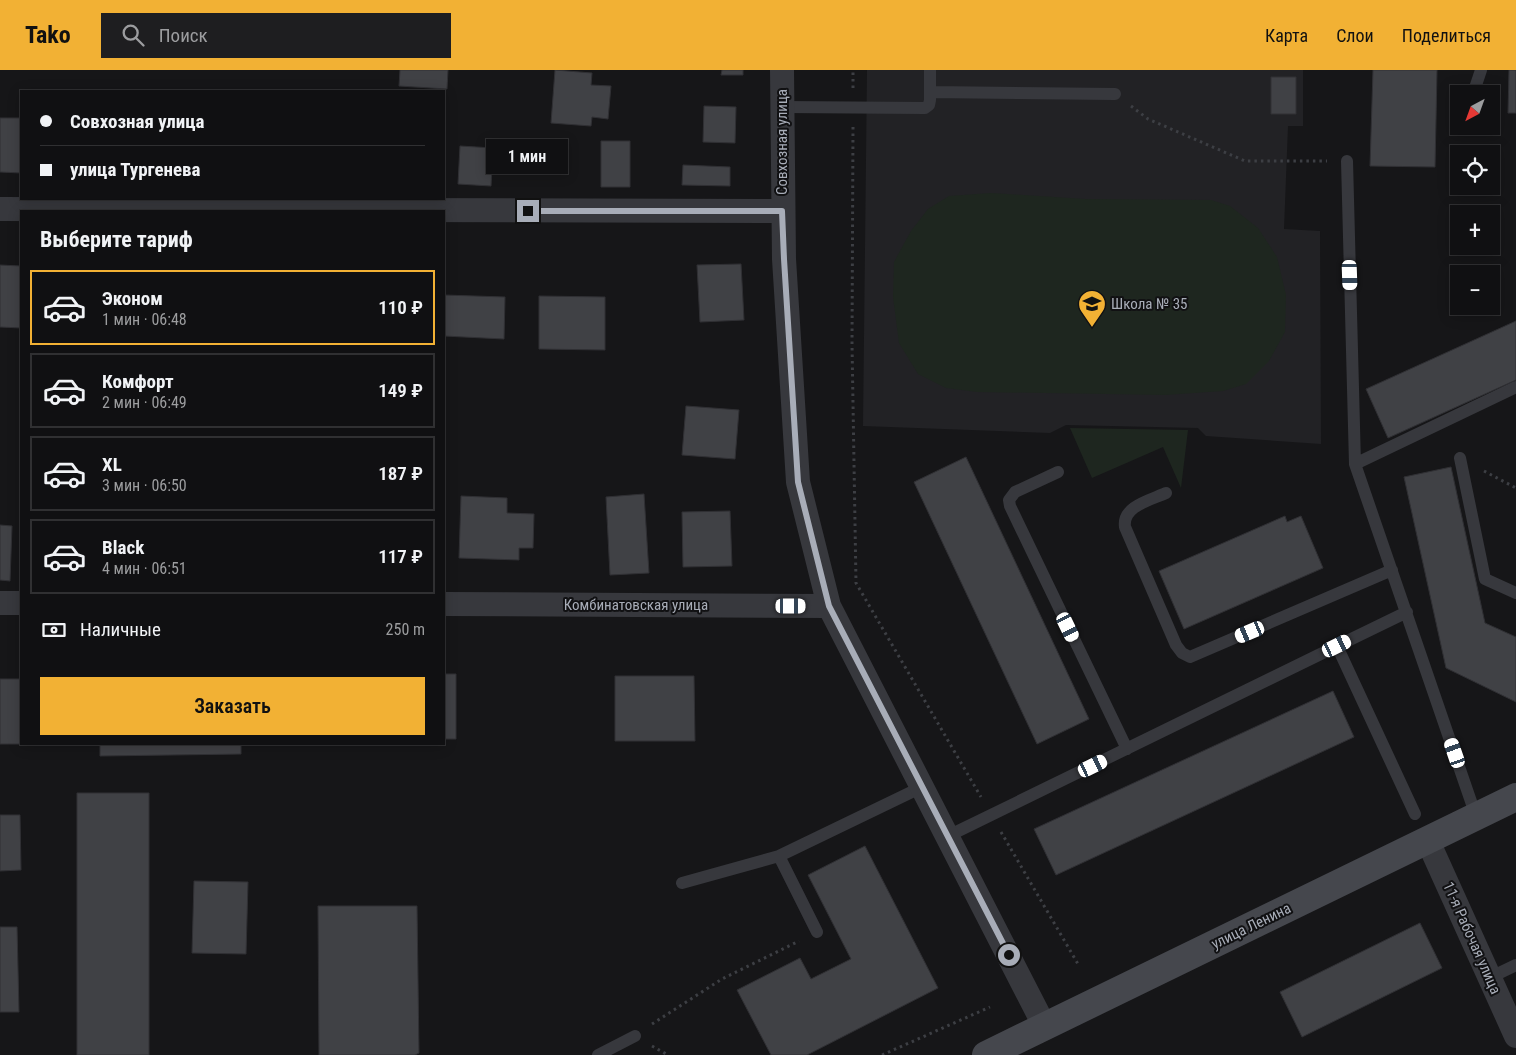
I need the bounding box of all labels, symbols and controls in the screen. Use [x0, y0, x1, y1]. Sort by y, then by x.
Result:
search box [101, 13, 451, 58]
text: Tako [25, 21, 71, 49]
icon: search [119, 21, 147, 49]
text: Поиск [159, 24, 208, 47]
text: Карта [1265, 25, 1308, 46]
text: Слои [1336, 25, 1374, 46]
text: Поделиться [1402, 25, 1491, 46]
north arrow [1450, 85, 1500, 135]
map controls [1450, 85, 1500, 315]
street label: Совхозная улица [773, 89, 791, 195]
text: Совхозная улица [70, 110, 205, 133]
callout: 1 мин [487, 138, 569, 174]
button: locate [1450, 145, 1500, 195]
text: 1 мин [508, 147, 546, 166]
text: улица Тургенева [70, 158, 201, 181]
route end [517, 200, 539, 222]
button: + [1450, 205, 1500, 255]
text: Выберите тариф [40, 227, 193, 252]
car [1341, 260, 1358, 290]
button: − [1450, 265, 1500, 315]
icon: car [42, 285, 87, 330]
text: Эконом [102, 287, 163, 310]
school or university icon: Школа № 35 [1077, 289, 1107, 328]
place label: Школа № 35 [1111, 295, 1188, 313]
text: 110 ₽ [378, 296, 423, 319]
text: 1 мин · 06:48 [102, 310, 187, 329]
icon: car [42, 368, 87, 413]
text: Комфорт [102, 370, 174, 393]
text: 149 ₽ [378, 379, 423, 402]
text: 2 мин · 06:49 [102, 393, 187, 412]
icon: car [42, 451, 87, 496]
text: XL [102, 453, 122, 476]
text: 187 ₽ [378, 462, 423, 485]
text: 3 мин · 06:50 [102, 476, 187, 495]
icon: car [42, 534, 87, 579]
text: Black [102, 536, 144, 559]
text: 117 ₽ [378, 545, 423, 568]
text: 4 мин · 06:51 [102, 559, 187, 578]
street label: Комбинатовская улица [564, 596, 708, 614]
car [776, 599, 806, 614]
car [1054, 610, 1081, 644]
icon: cash [40, 616, 68, 644]
text: Наличные [80, 618, 161, 641]
car [1233, 619, 1266, 645]
text: 250 m [386, 620, 425, 639]
car [1320, 633, 1353, 659]
button: Заказать [40, 677, 425, 735]
car [1443, 736, 1466, 770]
car [1076, 753, 1109, 779]
street label: 11-я Рабочая улица [1439, 879, 1505, 997]
street label: улица Ленина [1208, 899, 1294, 953]
route start [998, 944, 1020, 966]

